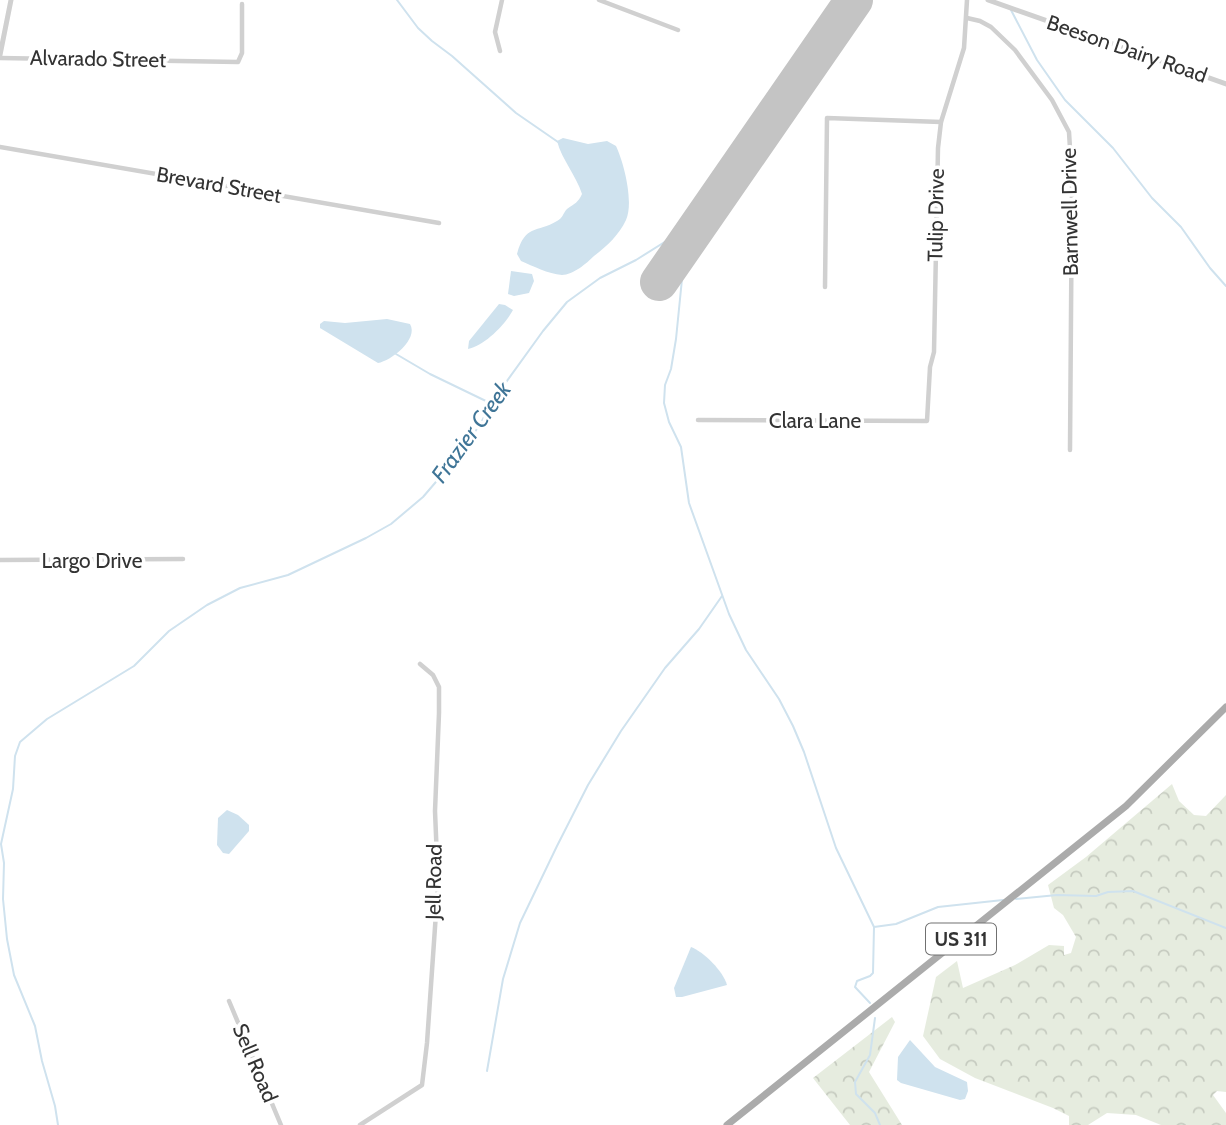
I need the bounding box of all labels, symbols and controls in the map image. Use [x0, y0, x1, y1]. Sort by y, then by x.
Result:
street label: Beeson Dairy Road [1044, 9, 1211, 88]
street label: Alvarado Street [30, 45, 166, 72]
street label: Barnwell Drive [1056, 147, 1083, 276]
street label: Brevard Street [155, 161, 284, 208]
street label: Tulip Drive [922, 168, 949, 262]
water label: Frazier Creek [425, 375, 518, 488]
street label: Clara Lane [769, 408, 861, 433]
street label: Largo Drive [42, 548, 143, 573]
street label: Jell Road [420, 844, 447, 921]
road number: US 311 [926, 923, 996, 954]
street label: Sell Road [228, 1020, 283, 1106]

